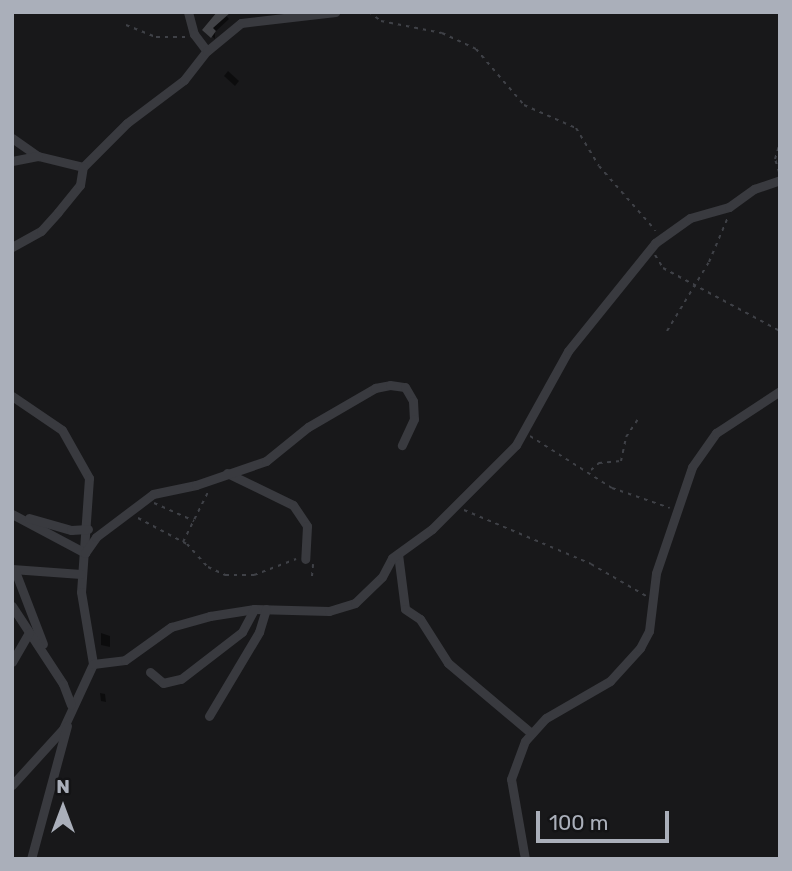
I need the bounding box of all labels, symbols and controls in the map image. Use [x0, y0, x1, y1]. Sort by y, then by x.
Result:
north arrow [28, 773, 98, 843]
text: N [56, 775, 70, 798]
scale bar [540, 798, 673, 842]
text: 100 m [549, 810, 608, 835]

